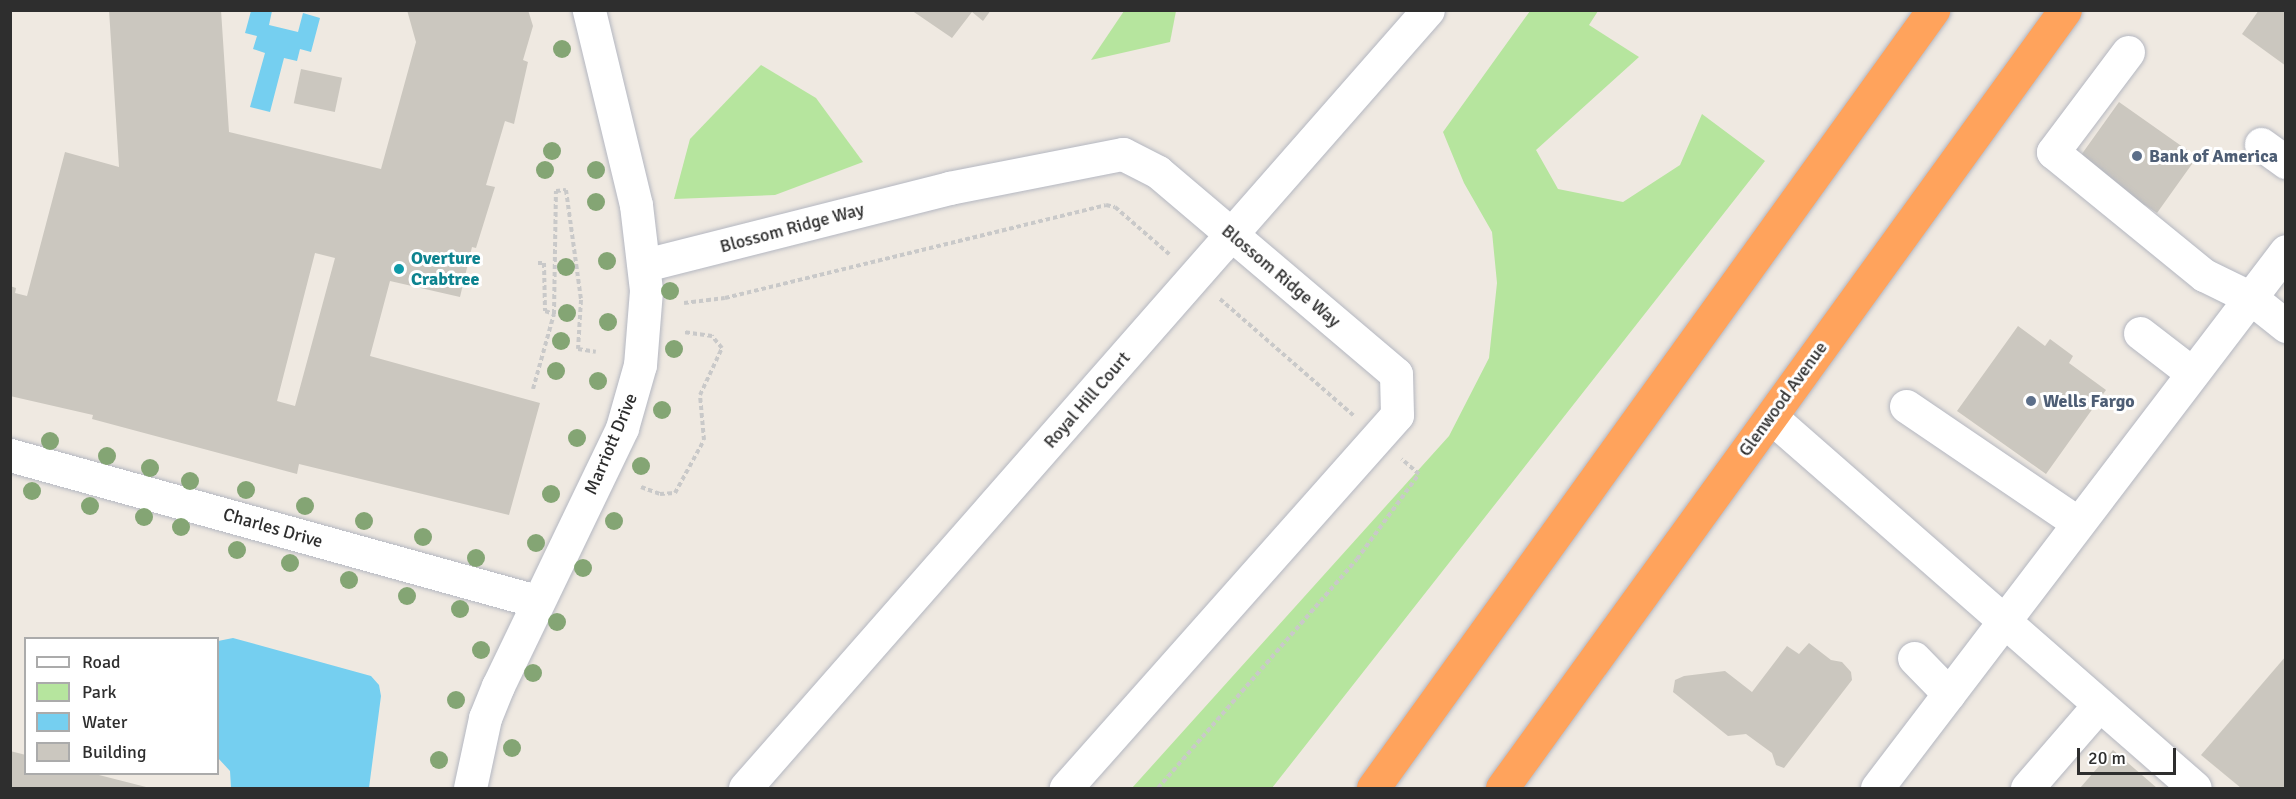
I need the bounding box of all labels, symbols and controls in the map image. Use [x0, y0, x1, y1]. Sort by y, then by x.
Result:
place label: Bank of America [2149, 145, 2278, 167]
marker: Bank of America [2130, 149, 2144, 163]
street label: Blossom Ridge Way [718, 198, 866, 258]
street label: Blossom Ridge Way [1217, 220, 1345, 332]
place label: Overture Crabtree [411, 248, 481, 290]
marker: Overture Crabtree [392, 262, 406, 276]
street label: Glenwood Avenue [1734, 337, 1832, 461]
street label: Royal Hill Court [1039, 347, 1135, 453]
street label: Marriott Drive [580, 390, 642, 498]
place label: Wells Fargo [2043, 390, 2135, 412]
marker: Wells Fargo [2024, 394, 2038, 408]
street label: Charles Drive [221, 503, 325, 553]
legend [24, 637, 219, 775]
text: Road [82, 651, 121, 673]
text: Park [82, 681, 117, 703]
text: Water [82, 711, 127, 733]
scale bar [2080, 736, 2179, 774]
text: Building [82, 741, 146, 763]
text: 20 m [2088, 747, 2126, 769]

